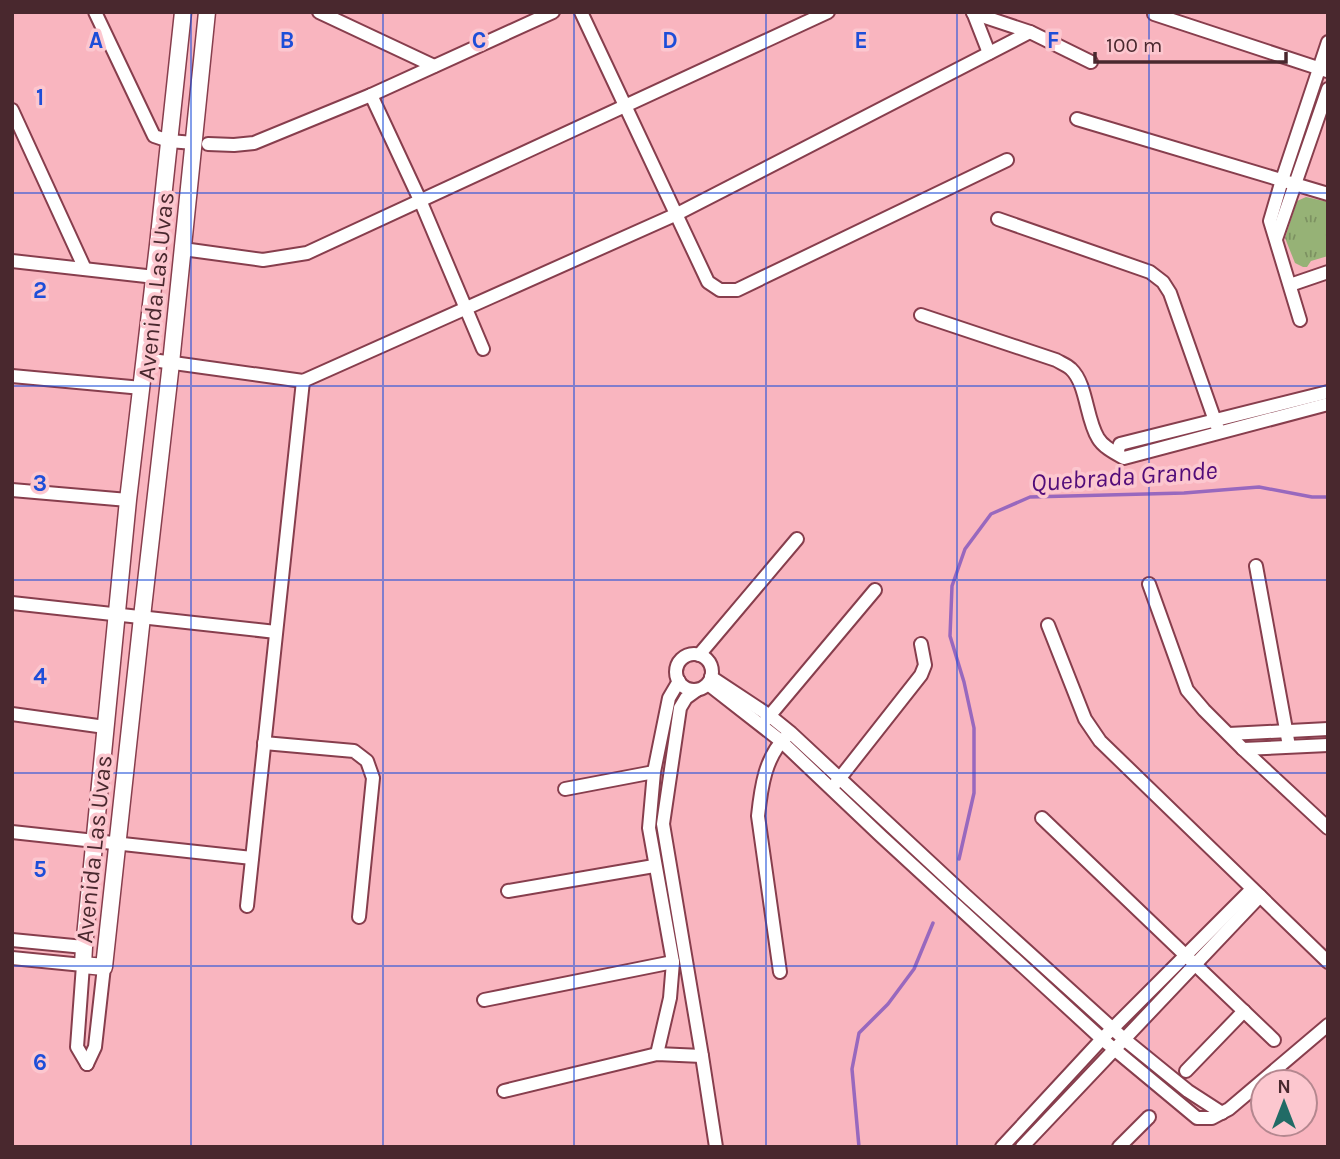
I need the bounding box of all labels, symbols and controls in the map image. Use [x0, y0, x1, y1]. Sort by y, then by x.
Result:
scale bar [1095, 21, 1286, 65]
text: A [89, 27, 103, 54]
text: B [280, 27, 294, 54]
text: C [472, 27, 486, 54]
text: D [662, 27, 678, 54]
text: E [854, 27, 868, 54]
text: F [1047, 27, 1059, 54]
text: 100 m [1106, 33, 1163, 57]
text: 1 [36, 84, 44, 111]
street label: Avenida Las Uvas [132, 191, 180, 381]
text: 2 [33, 277, 47, 304]
water label: Quebrada Grande [1030, 455, 1218, 498]
text: 3 [33, 470, 47, 497]
text: 4 [33, 663, 47, 690]
street label: Avenida Las Uvas [70, 754, 118, 944]
text: 5 [33, 856, 47, 883]
text: 6 [33, 1049, 47, 1076]
north arrow [1249, 1068, 1319, 1138]
text: N [1277, 1076, 1291, 1098]

